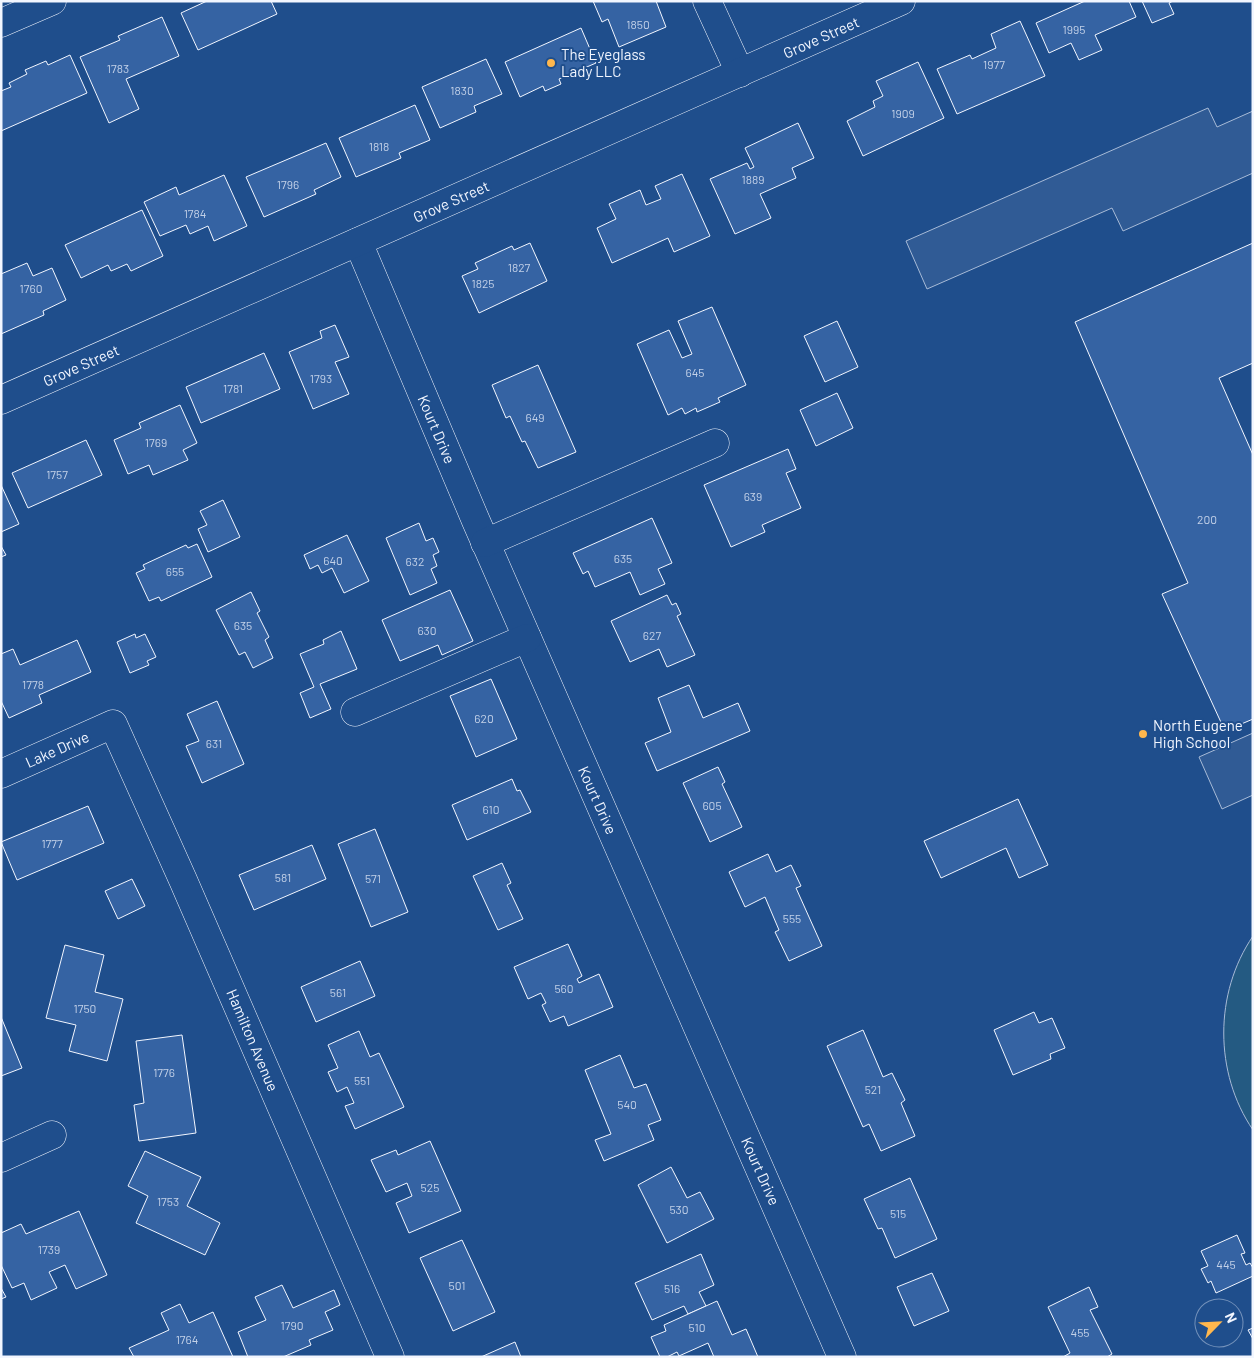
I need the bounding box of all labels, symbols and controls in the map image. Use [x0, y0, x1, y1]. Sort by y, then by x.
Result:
street label: Grove Street [780, 12, 862, 62]
house number: 1850 [626, 17, 650, 31]
house number: 1995 [1063, 22, 1085, 36]
place label: The Eyeglass Lady LLC [561, 45, 646, 80]
marker: The Eyeglass Lady LLC [545, 57, 557, 69]
house number: 1977 [983, 57, 1005, 71]
house number: 1783 [107, 61, 129, 75]
house number: 1830 [450, 83, 474, 97]
house number: 1909 [891, 106, 915, 120]
house number: 1818 [369, 139, 389, 153]
house number: 1889 [742, 172, 764, 186]
street label: Grove Street [410, 176, 492, 226]
house number: 1796 [277, 177, 299, 191]
house number: 1784 [184, 206, 206, 220]
house number: 1827 [508, 260, 531, 274]
house number: 1825 [471, 276, 495, 290]
house number: 1760 [20, 281, 42, 295]
street label: Grove Street [40, 340, 122, 390]
house number: 645 [686, 365, 704, 379]
house number: 1793 [310, 371, 332, 385]
house number: 1781 [223, 381, 243, 395]
street label: Kourt Drive [415, 392, 459, 466]
house number: 649 [525, 410, 545, 424]
house number: 1769 [145, 435, 167, 449]
house number: 1757 [46, 467, 68, 481]
house number: 639 [744, 489, 762, 503]
house number: 200 [1197, 512, 1217, 526]
house number: 635 [614, 551, 632, 565]
house number: 640 [323, 553, 343, 567]
house number: 632 [406, 554, 424, 568]
house number: 655 [166, 564, 184, 578]
house number: 635 [234, 618, 252, 632]
house number: 630 [417, 623, 437, 637]
house number: 627 [643, 628, 661, 642]
house number: 1778 [22, 677, 44, 691]
house number: 620 [474, 711, 494, 725]
place label: North Eugene High School [1153, 716, 1243, 751]
street label: Lake Drive [22, 727, 92, 771]
marker: North Eugene High School [1137, 728, 1149, 740]
house number: 631 [206, 736, 222, 750]
street label: Kourt Drive [575, 763, 621, 837]
house number: 605 [702, 798, 722, 812]
house number: 610 [483, 802, 499, 816]
house number: 1777 [41, 836, 63, 850]
house number: 581 [275, 870, 291, 884]
house number: 571 [365, 871, 381, 885]
house number: 555 [783, 911, 801, 925]
house number: 560 [554, 981, 574, 995]
house number: 561 [330, 985, 346, 999]
street label: Hamilton Avenue [223, 986, 283, 1094]
house number: 1750 [74, 1001, 96, 1015]
house number: 1776 [153, 1065, 175, 1079]
house number: 551 [354, 1073, 370, 1087]
house number: 521 [865, 1082, 881, 1096]
house number: 540 [617, 1097, 637, 1111]
street label: Kourt Drive [738, 1134, 784, 1208]
house number: 525 [421, 1180, 439, 1194]
house number: 1753 [157, 1194, 179, 1208]
house number: 530 [669, 1202, 689, 1216]
house number: 515 [890, 1206, 906, 1220]
house number: 1739 [38, 1242, 60, 1256]
house number: 445 [1216, 1257, 1236, 1271]
house number: 501 [449, 1278, 465, 1292]
house number: 516 [664, 1281, 680, 1295]
north arrow [1194, 1298, 1244, 1348]
text: N [1222, 1310, 1241, 1325]
house number: 1790 [281, 1318, 303, 1332]
house number: 510 [689, 1320, 705, 1334]
house number: 455 [1071, 1325, 1089, 1339]
house number: 1764 [176, 1332, 198, 1346]

